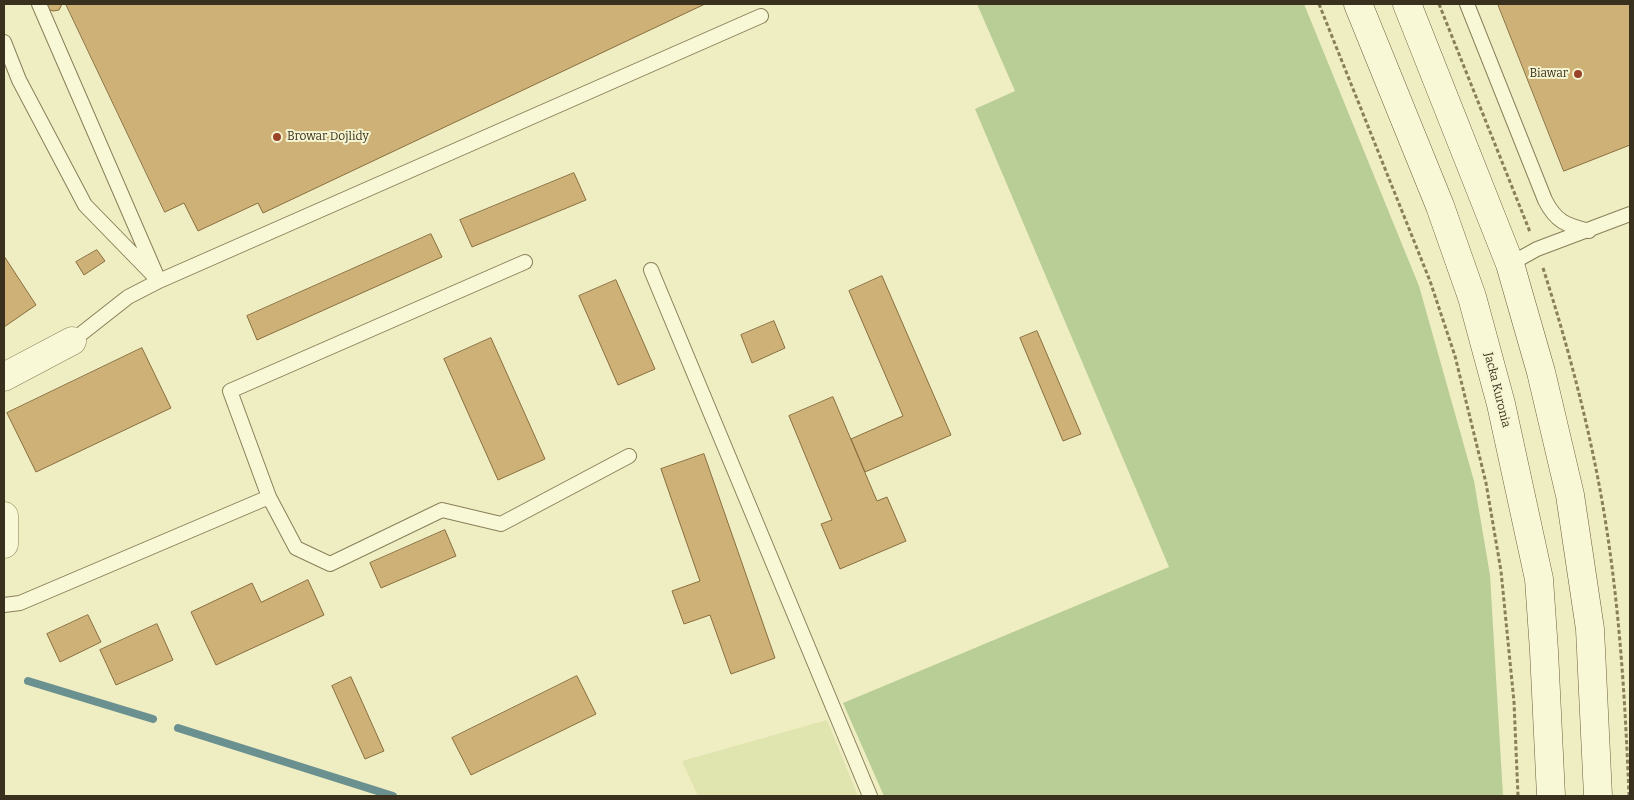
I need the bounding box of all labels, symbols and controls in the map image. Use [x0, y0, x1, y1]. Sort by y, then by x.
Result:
place label: Biawar [1530, 67, 1568, 81]
marker: Biawar [1572, 68, 1584, 80]
place label: Browar Dojlidy [287, 130, 369, 144]
marker: Browar Dojlidy [271, 131, 283, 143]
street label: Jacka Kuronia [1481, 351, 1513, 429]

